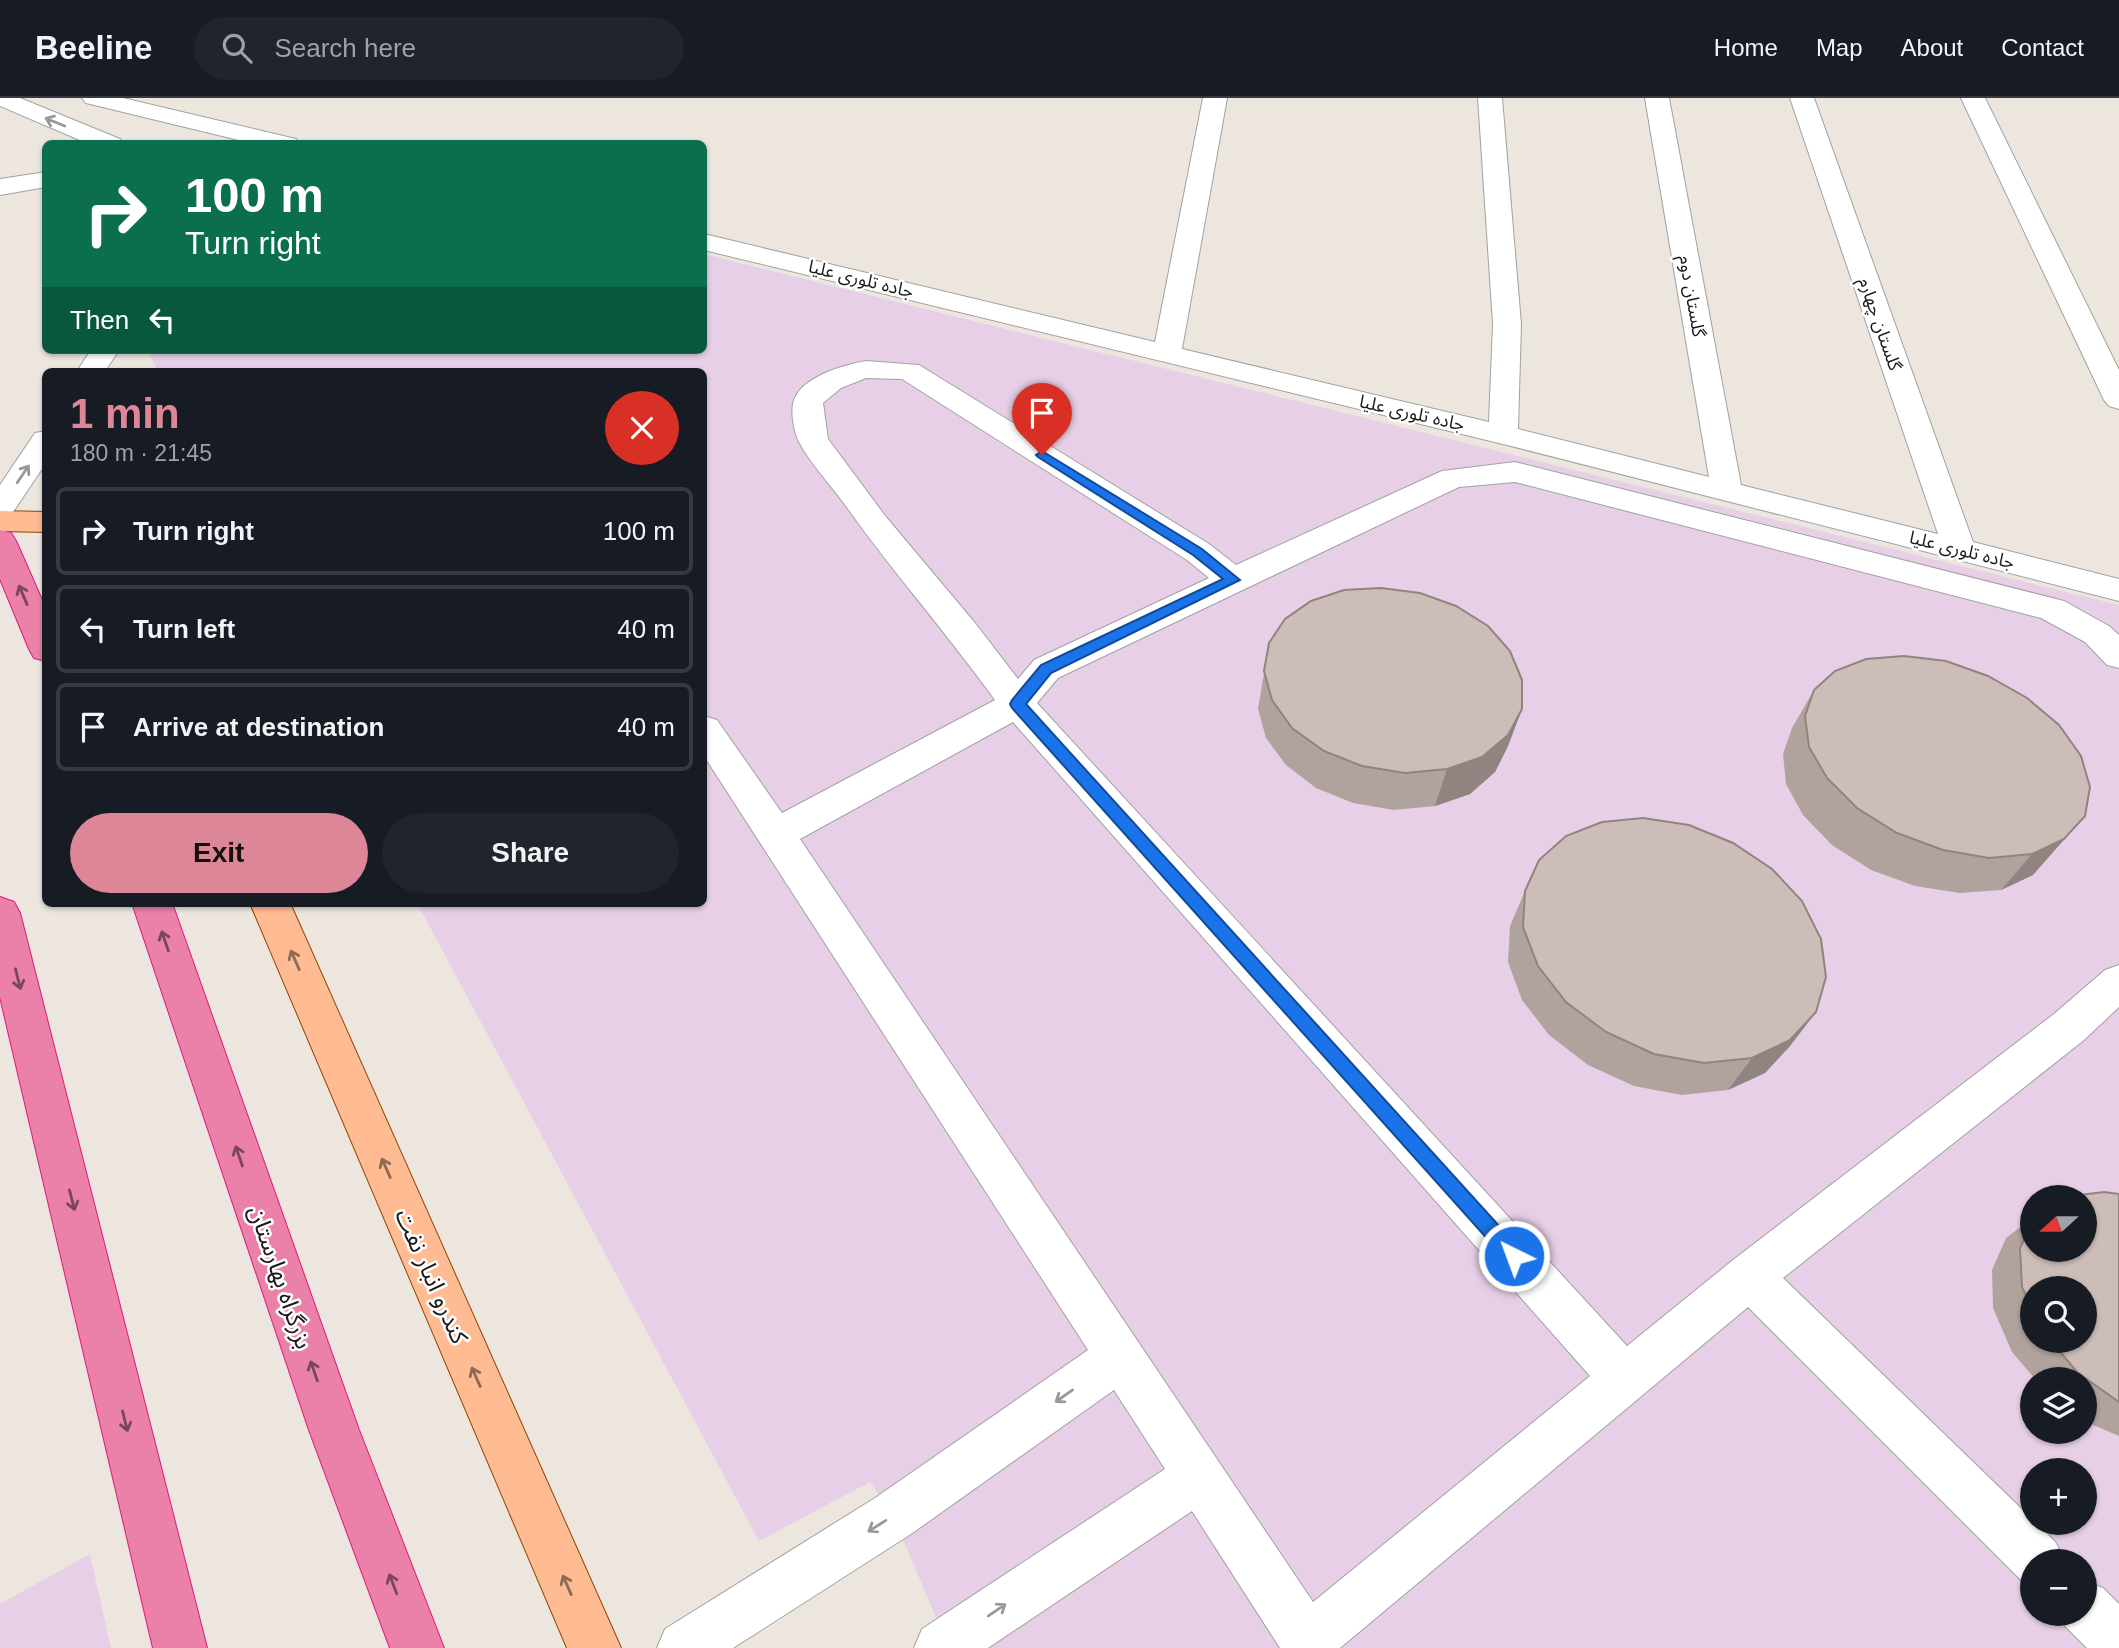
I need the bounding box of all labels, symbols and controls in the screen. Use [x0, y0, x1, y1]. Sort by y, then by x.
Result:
search box [194, 17, 684, 80]
text: Beeline [35, 29, 152, 66]
icon: search [218, 29, 256, 67]
text: Search here [274, 33, 416, 63]
text: Home [1714, 34, 1778, 61]
text: Map [1816, 34, 1863, 61]
text: About [1901, 34, 1963, 61]
text: Contact [2001, 34, 2084, 61]
one-way arrow [45, 114, 67, 127]
icon: right [70, 168, 161, 259]
text: 100 m [185, 168, 324, 222]
text: Turn right [185, 225, 321, 261]
street label: گلستان دوم [1671, 254, 1709, 340]
street label: جاده تلوری علیا [806, 256, 916, 303]
street label: گلستان چهارم [1851, 275, 1905, 375]
icon: left [143, 301, 181, 339]
text: Then [70, 305, 129, 335]
pin [1012, 383, 1072, 455]
text: 1 min [70, 390, 180, 437]
button: close [605, 391, 679, 465]
street label: جاده تلوری علیا [1357, 391, 1467, 436]
icon: arrive [1023, 394, 1061, 432]
text: 180 m · 21:45 [70, 440, 212, 466]
one-way arrow [16, 465, 30, 484]
icon: right [74, 512, 112, 550]
text: Turn right [133, 516, 254, 546]
text: 100 m [603, 516, 675, 546]
street label: جاده تلوری علیا [1907, 527, 2017, 574]
one-way arrow [16, 584, 29, 606]
icon: left [74, 610, 112, 648]
text: Turn left [133, 614, 235, 644]
text: 40 m [617, 614, 675, 644]
icon: arrive [74, 708, 112, 746]
text: Arrive at destination [133, 712, 384, 742]
text: 40 m [617, 712, 675, 742]
button: Exit [70, 813, 368, 893]
button: Share [382, 813, 679, 893]
one-way arrow [158, 930, 170, 952]
one-way arrow [288, 949, 301, 971]
one-way arrow [12, 967, 25, 989]
one-way arrow [232, 1145, 244, 1167]
one-way arrow [378, 1158, 391, 1179]
north arrow [2020, 1185, 2096, 1262]
map controls [2020, 1185, 2097, 1626]
one-way arrow [65, 1188, 79, 1211]
street label: بزرگراه بهارستان [243, 1202, 318, 1352]
street label: کندرو انبار نفت [389, 1204, 474, 1349]
position arrow [1477, 1219, 1551, 1293]
button: search [2020, 1276, 2097, 1353]
one-way arrow [307, 1360, 319, 1382]
one-way arrow [469, 1367, 482, 1388]
button: layers [2020, 1367, 2097, 1444]
one-way arrow [1055, 1389, 1074, 1403]
one-way arrow [119, 1409, 132, 1432]
button: + [2020, 1458, 2097, 1535]
one-way arrow [867, 1519, 887, 1533]
button: − [2020, 1549, 2097, 1626]
one-way arrow [385, 1574, 398, 1596]
one-way arrow [560, 1575, 573, 1597]
one-way arrow [987, 1603, 1007, 1617]

